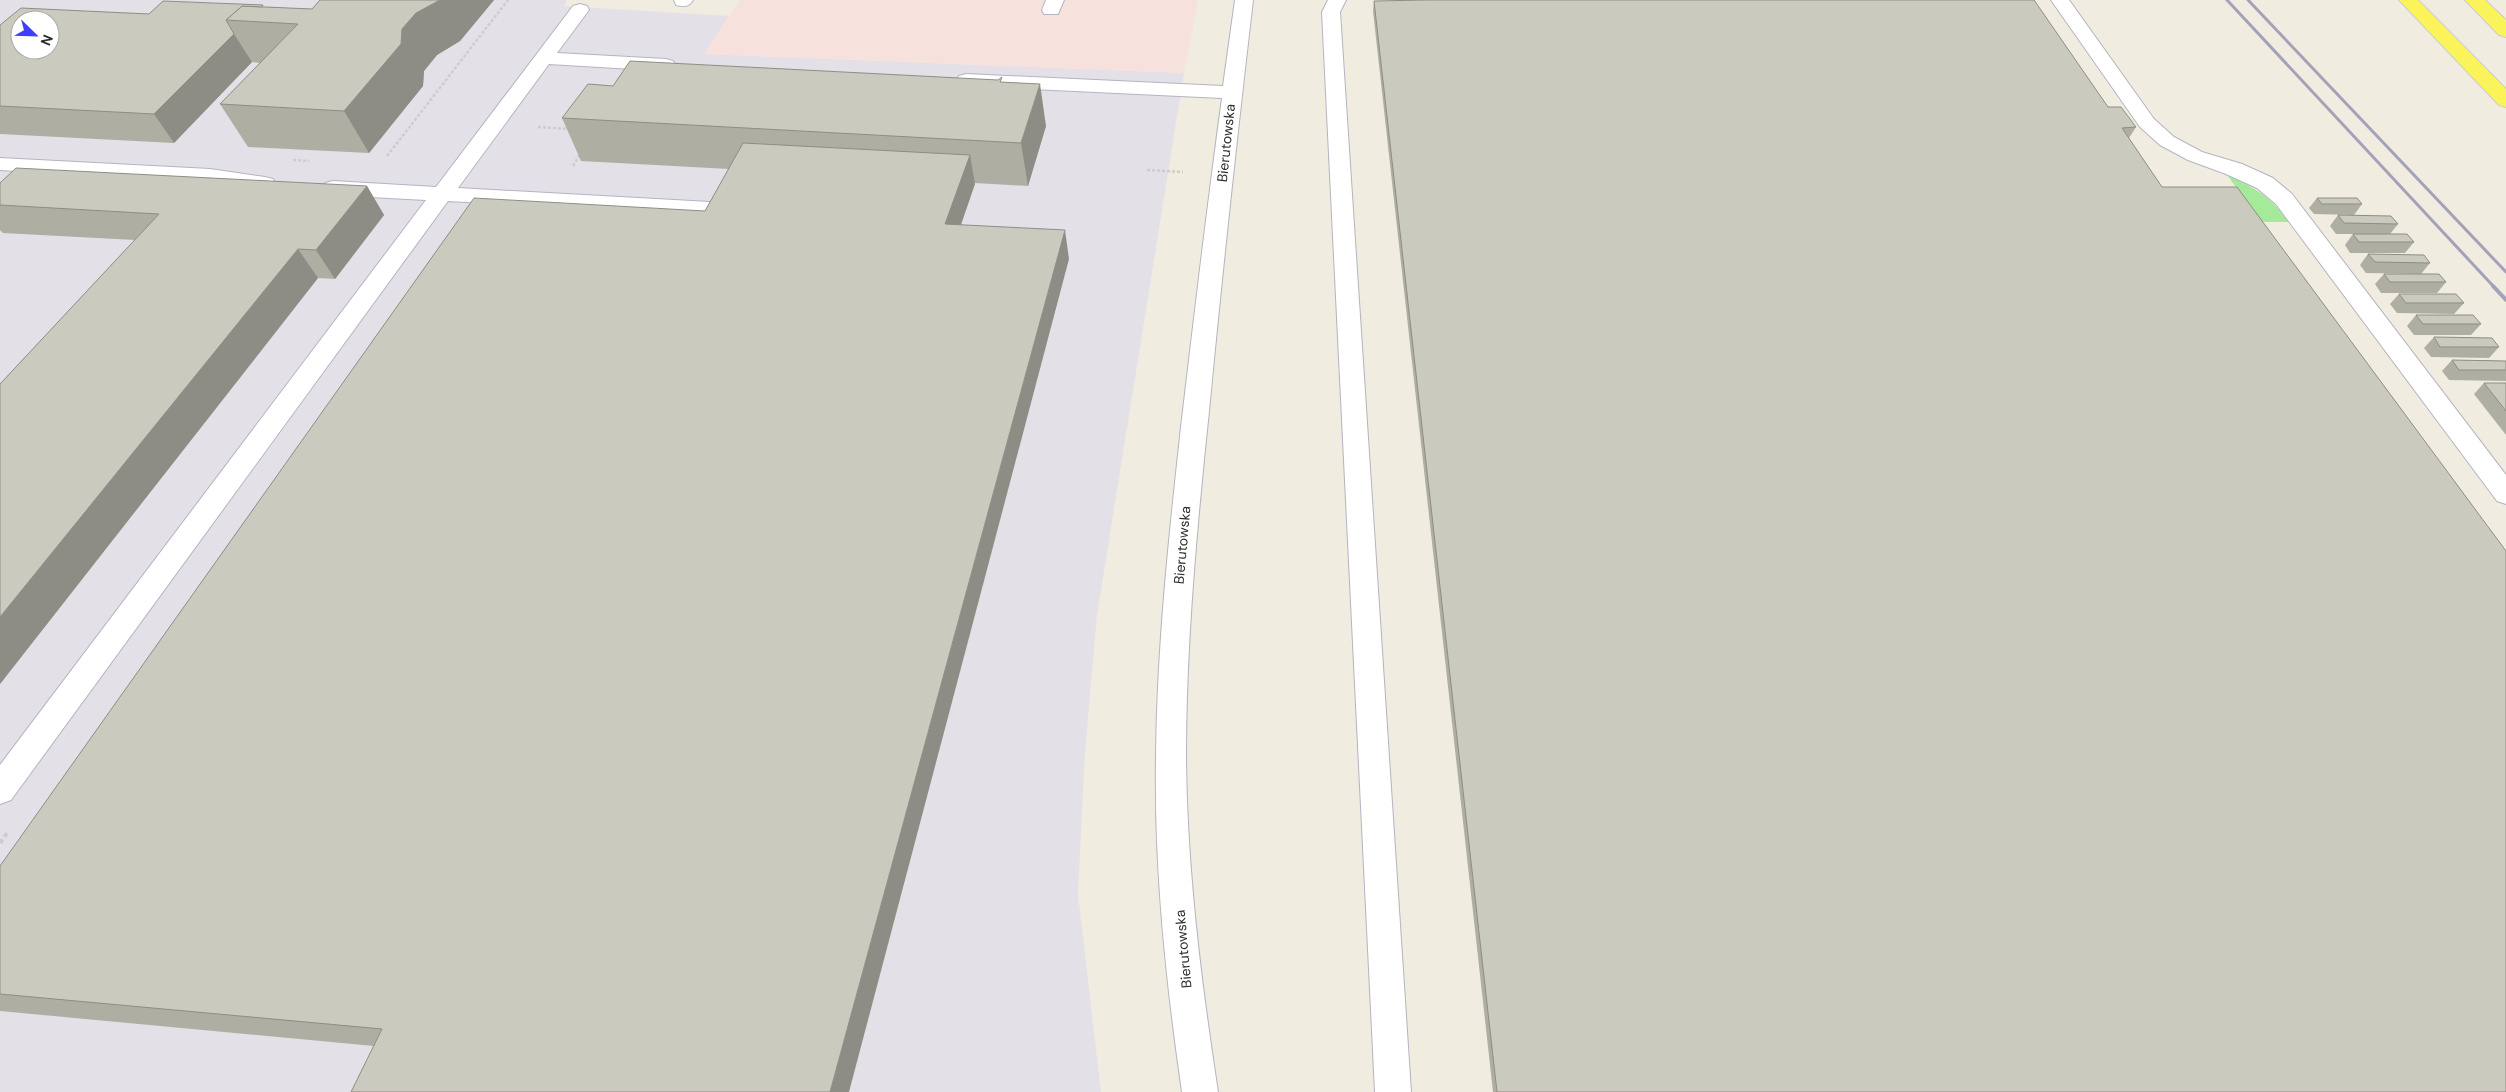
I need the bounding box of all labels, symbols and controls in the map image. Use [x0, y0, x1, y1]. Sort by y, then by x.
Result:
north arrow [10, 10, 60, 60]
text: N [37, 32, 57, 48]
street label: Bierutowska [1213, 103, 1239, 183]
street label: Bierutowska [1170, 505, 1194, 585]
street label: Bierutowska [1171, 909, 1195, 989]

